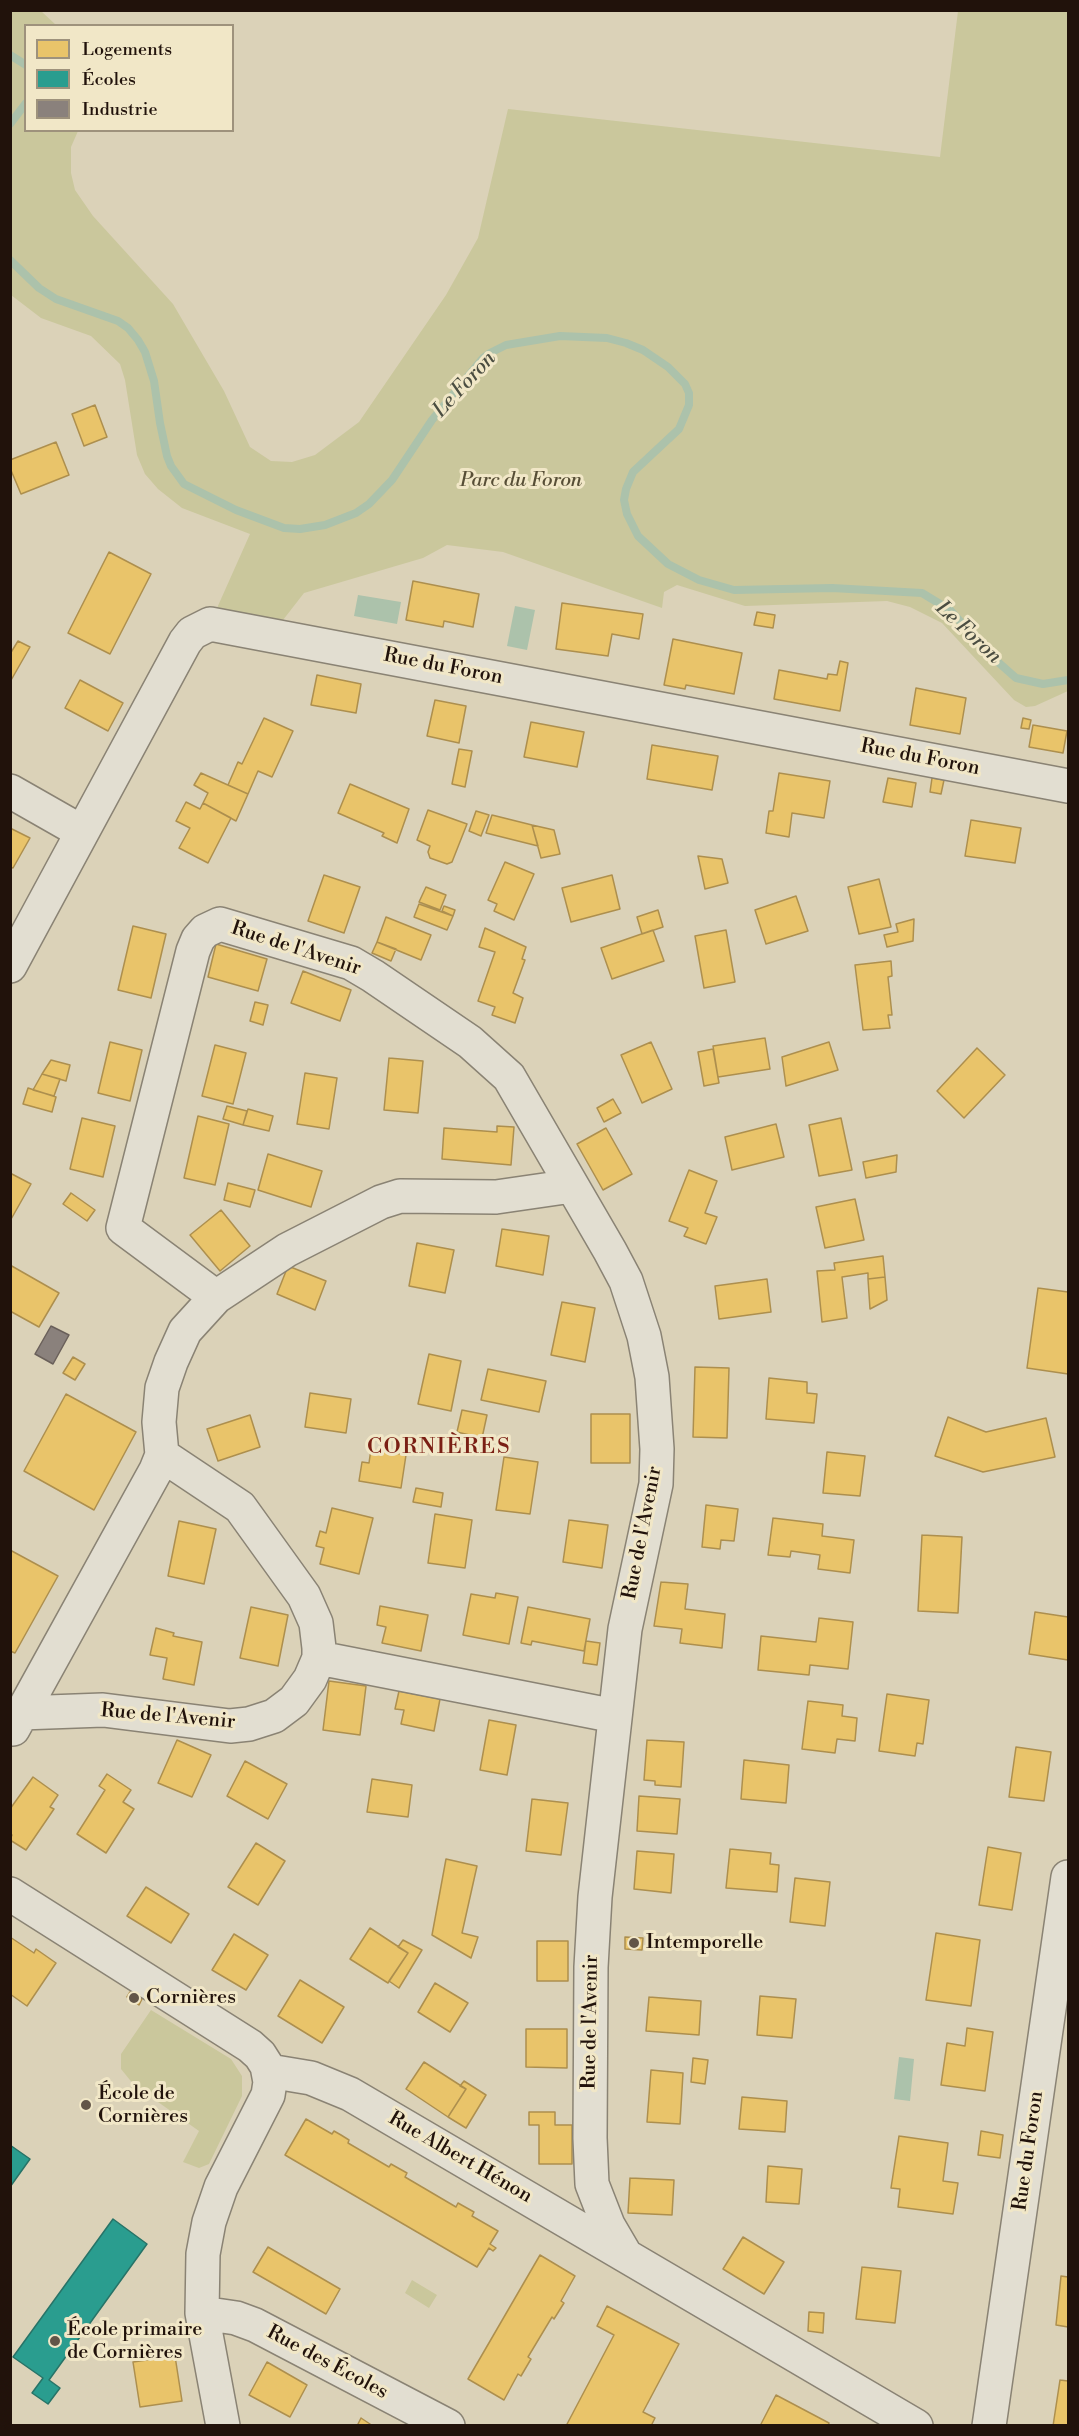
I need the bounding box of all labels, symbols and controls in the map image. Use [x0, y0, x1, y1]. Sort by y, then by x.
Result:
legend [24, 24, 234, 132]
text: Logements [82, 38, 172, 61]
text: Écoles [82, 68, 136, 91]
text: Industrie [82, 98, 158, 121]
water label: Le Foron [428, 347, 502, 423]
park label: Parc du Foron [460, 469, 582, 493]
water label: Le Foron [930, 596, 1006, 670]
street label: Rue du Foron [381, 644, 505, 690]
street label: Rue du Foron [858, 735, 982, 781]
street label: Rue de l'Avenir [228, 917, 364, 981]
district label: CORNIÈRES [367, 1435, 511, 1461]
street label: Rue de l'Avenir [618, 1464, 668, 1602]
street label: Rue de l'Avenir [100, 1699, 236, 1735]
place label: Intemporelle [646, 1931, 763, 1955]
marker: Intemporelle [627, 1936, 641, 1950]
street label: Rue de l'Avenir [578, 1954, 604, 2090]
place label: Cornières [146, 1986, 236, 2010]
marker: Cornières [127, 1991, 141, 2005]
place label: École de Cornières [98, 2082, 188, 2129]
street label: Rue du Foron [1009, 2089, 1049, 2213]
marker: École de Cornières [79, 2098, 93, 2112]
street label: Rue Albert Hénon [384, 2107, 536, 2209]
place label: École primaire de Cornières [67, 2318, 202, 2365]
street label: Rue des Écoles [262, 2321, 392, 2405]
marker: École primaire de Cornières [48, 2334, 62, 2348]

